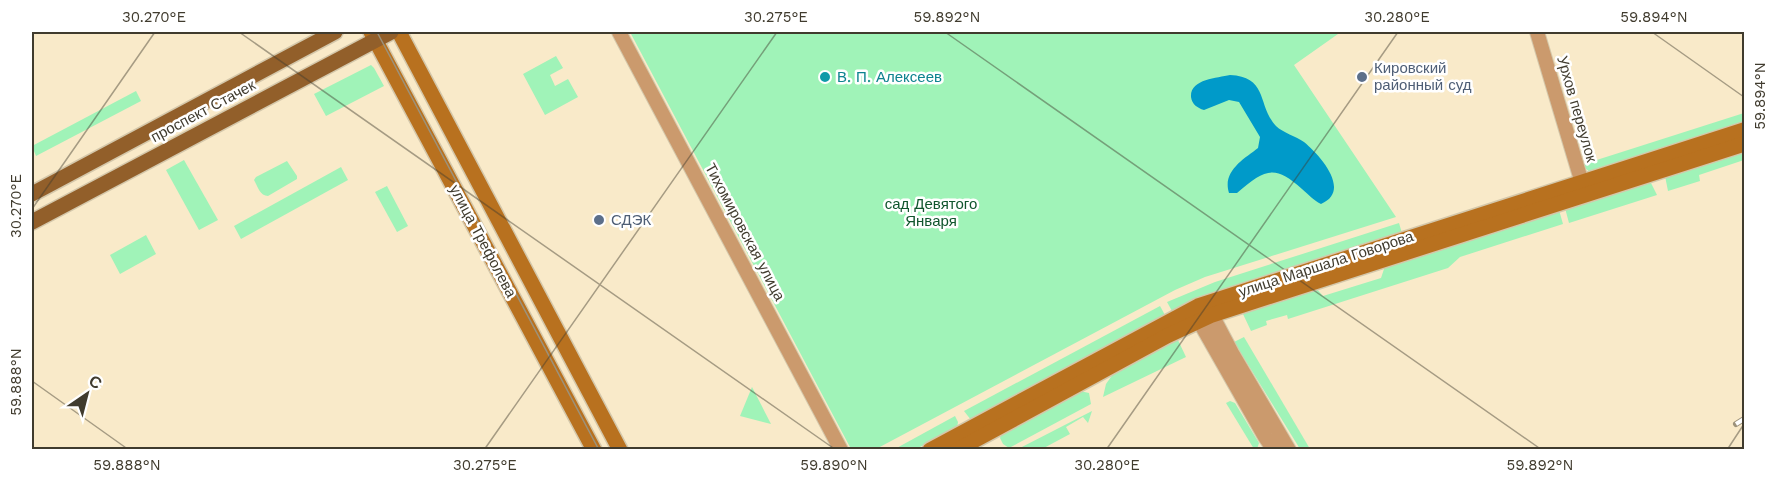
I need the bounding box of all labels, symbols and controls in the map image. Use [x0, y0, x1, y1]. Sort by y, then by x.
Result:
text: 30.270°E [122, 8, 186, 26]
text: 30.275°E [744, 8, 808, 26]
text: 59.892°N [914, 8, 980, 26]
text: 30.280°E [1364, 8, 1430, 26]
text: 59.894°N [1620, 8, 1688, 26]
street label: Урхов переулок [1553, 54, 1601, 165]
place label: Кировский районный суд [1374, 59, 1472, 94]
text: 59.894°N [1751, 62, 1769, 130]
place label: В. П. Алексеев [837, 68, 942, 86]
marker: В. П. Алексеев [818, 70, 832, 84]
marker: Кировский районный суд [1355, 70, 1369, 84]
street label: проспект Стачек [148, 76, 259, 146]
street label: Тихомировская улица [701, 160, 789, 304]
text: 30.270°E [7, 174, 25, 238]
street label: улица Трефолева [446, 182, 521, 301]
park label: сад Девятого Января [885, 195, 977, 230]
place label: СДЭК [611, 211, 651, 229]
marker: СДЭК [592, 213, 606, 227]
street label: улица Маршала Говорова [1236, 227, 1416, 301]
text: 59.888°N [7, 348, 25, 416]
north arrow [57, 364, 117, 424]
text: С [85, 371, 106, 393]
text: 59.888°N [93, 456, 161, 474]
text: 30.275°E [453, 456, 517, 474]
text: 59.890°N [800, 456, 868, 474]
text: 30.280°E [1074, 456, 1140, 474]
text: 59.892°N [1507, 456, 1573, 474]

